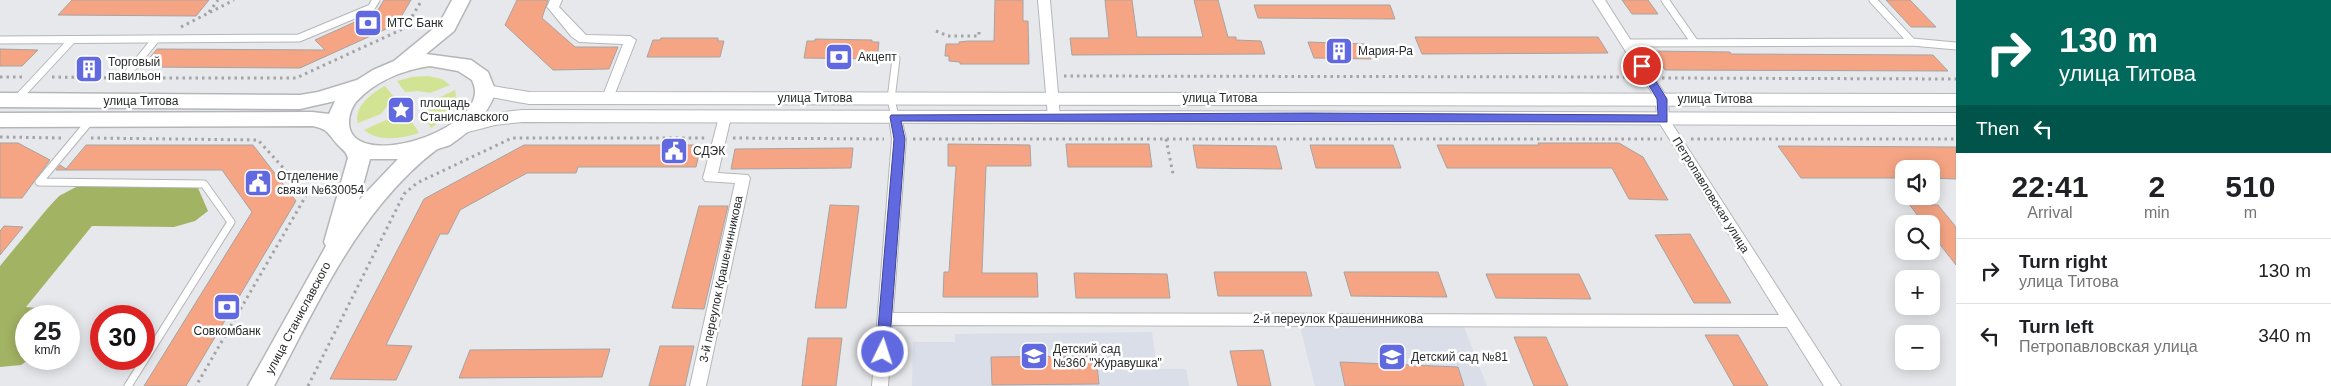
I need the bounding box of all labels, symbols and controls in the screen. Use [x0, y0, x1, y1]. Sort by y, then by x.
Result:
bank icon: МТС Банк [353, 8, 383, 38]
place label: МТС Банк [387, 16, 444, 30]
icon: right [1976, 20, 2041, 85]
text: 130 m [2059, 20, 2158, 59]
building icon: Мария-Ра [1324, 36, 1354, 66]
bank icon: Акцепт [824, 42, 854, 72]
place label: Мария-Ра [1358, 44, 1413, 58]
pin [1621, 45, 1663, 87]
place label: Акцепт [858, 50, 897, 64]
icon: arrive [1628, 52, 1656, 80]
building icon: Торговый павильон [74, 54, 104, 84]
place label: Торговый павильон [108, 55, 161, 83]
text: улица Титова [2059, 61, 2196, 86]
street label: улица Титова [778, 91, 853, 105]
street label: улица Титова [1183, 91, 1258, 105]
street label: улица Титова [1678, 92, 1753, 106]
street label: улица Титова [104, 94, 179, 108]
place icon: площадь Станиславского [386, 95, 416, 125]
place label: площадь Станиславского [420, 96, 509, 124]
icon: left [2029, 115, 2057, 143]
text: Then [1976, 118, 2019, 139]
street label: Петропавловская улица [1670, 134, 1753, 256]
public building icon: СДЭК [659, 136, 689, 166]
place label: СДЭК [693, 144, 725, 158]
map controls [1895, 160, 1940, 370]
button: sound [1895, 160, 1940, 205]
public building icon: Отделение связи №630054 [243, 168, 273, 198]
place label: Отделение связи №630054 [277, 169, 365, 197]
text: 22:41 [2012, 170, 2088, 203]
text: 2 [2148, 170, 2165, 203]
text: 510 [2225, 170, 2275, 203]
street label: 3-й переулок Крашенинникова [696, 194, 746, 364]
text: Arrival [2027, 204, 2073, 221]
text: min [2144, 204, 2170, 221]
text: m [2244, 204, 2257, 221]
button: search [1895, 215, 1940, 260]
text: Turn right [2019, 251, 2107, 272]
icon: right [1976, 257, 2004, 285]
street label: улица Станиславского [262, 259, 334, 377]
text: 130 m [2258, 260, 2311, 281]
button: + [1895, 270, 1940, 315]
text: улица Титова [2019, 273, 2119, 290]
bank icon: Совкомбанк [212, 292, 242, 322]
speed limit sign: 30 [90, 305, 155, 370]
street label: 2-й переулок Крашенинникова [1253, 312, 1423, 326]
text: Turn left [2019, 316, 2094, 337]
text: 25 [34, 317, 61, 345]
icon: left [1976, 322, 2004, 350]
place label: Совкомбанк [193, 324, 261, 338]
position arrow [856, 325, 908, 377]
button: − [1895, 325, 1940, 370]
text: 340 m [2258, 325, 2311, 346]
text: Петропавловская улица [2019, 338, 2198, 355]
school or university icon: Детский сад №360 "Журавушка" [1019, 341, 1049, 371]
place label: Детский сад №360 "Журавушка" [1053, 342, 1162, 370]
school or university icon: Детский сад №81 [1377, 342, 1407, 372]
text: km/h [34, 343, 61, 357]
place label: Детский сад №81 [1411, 350, 1508, 364]

